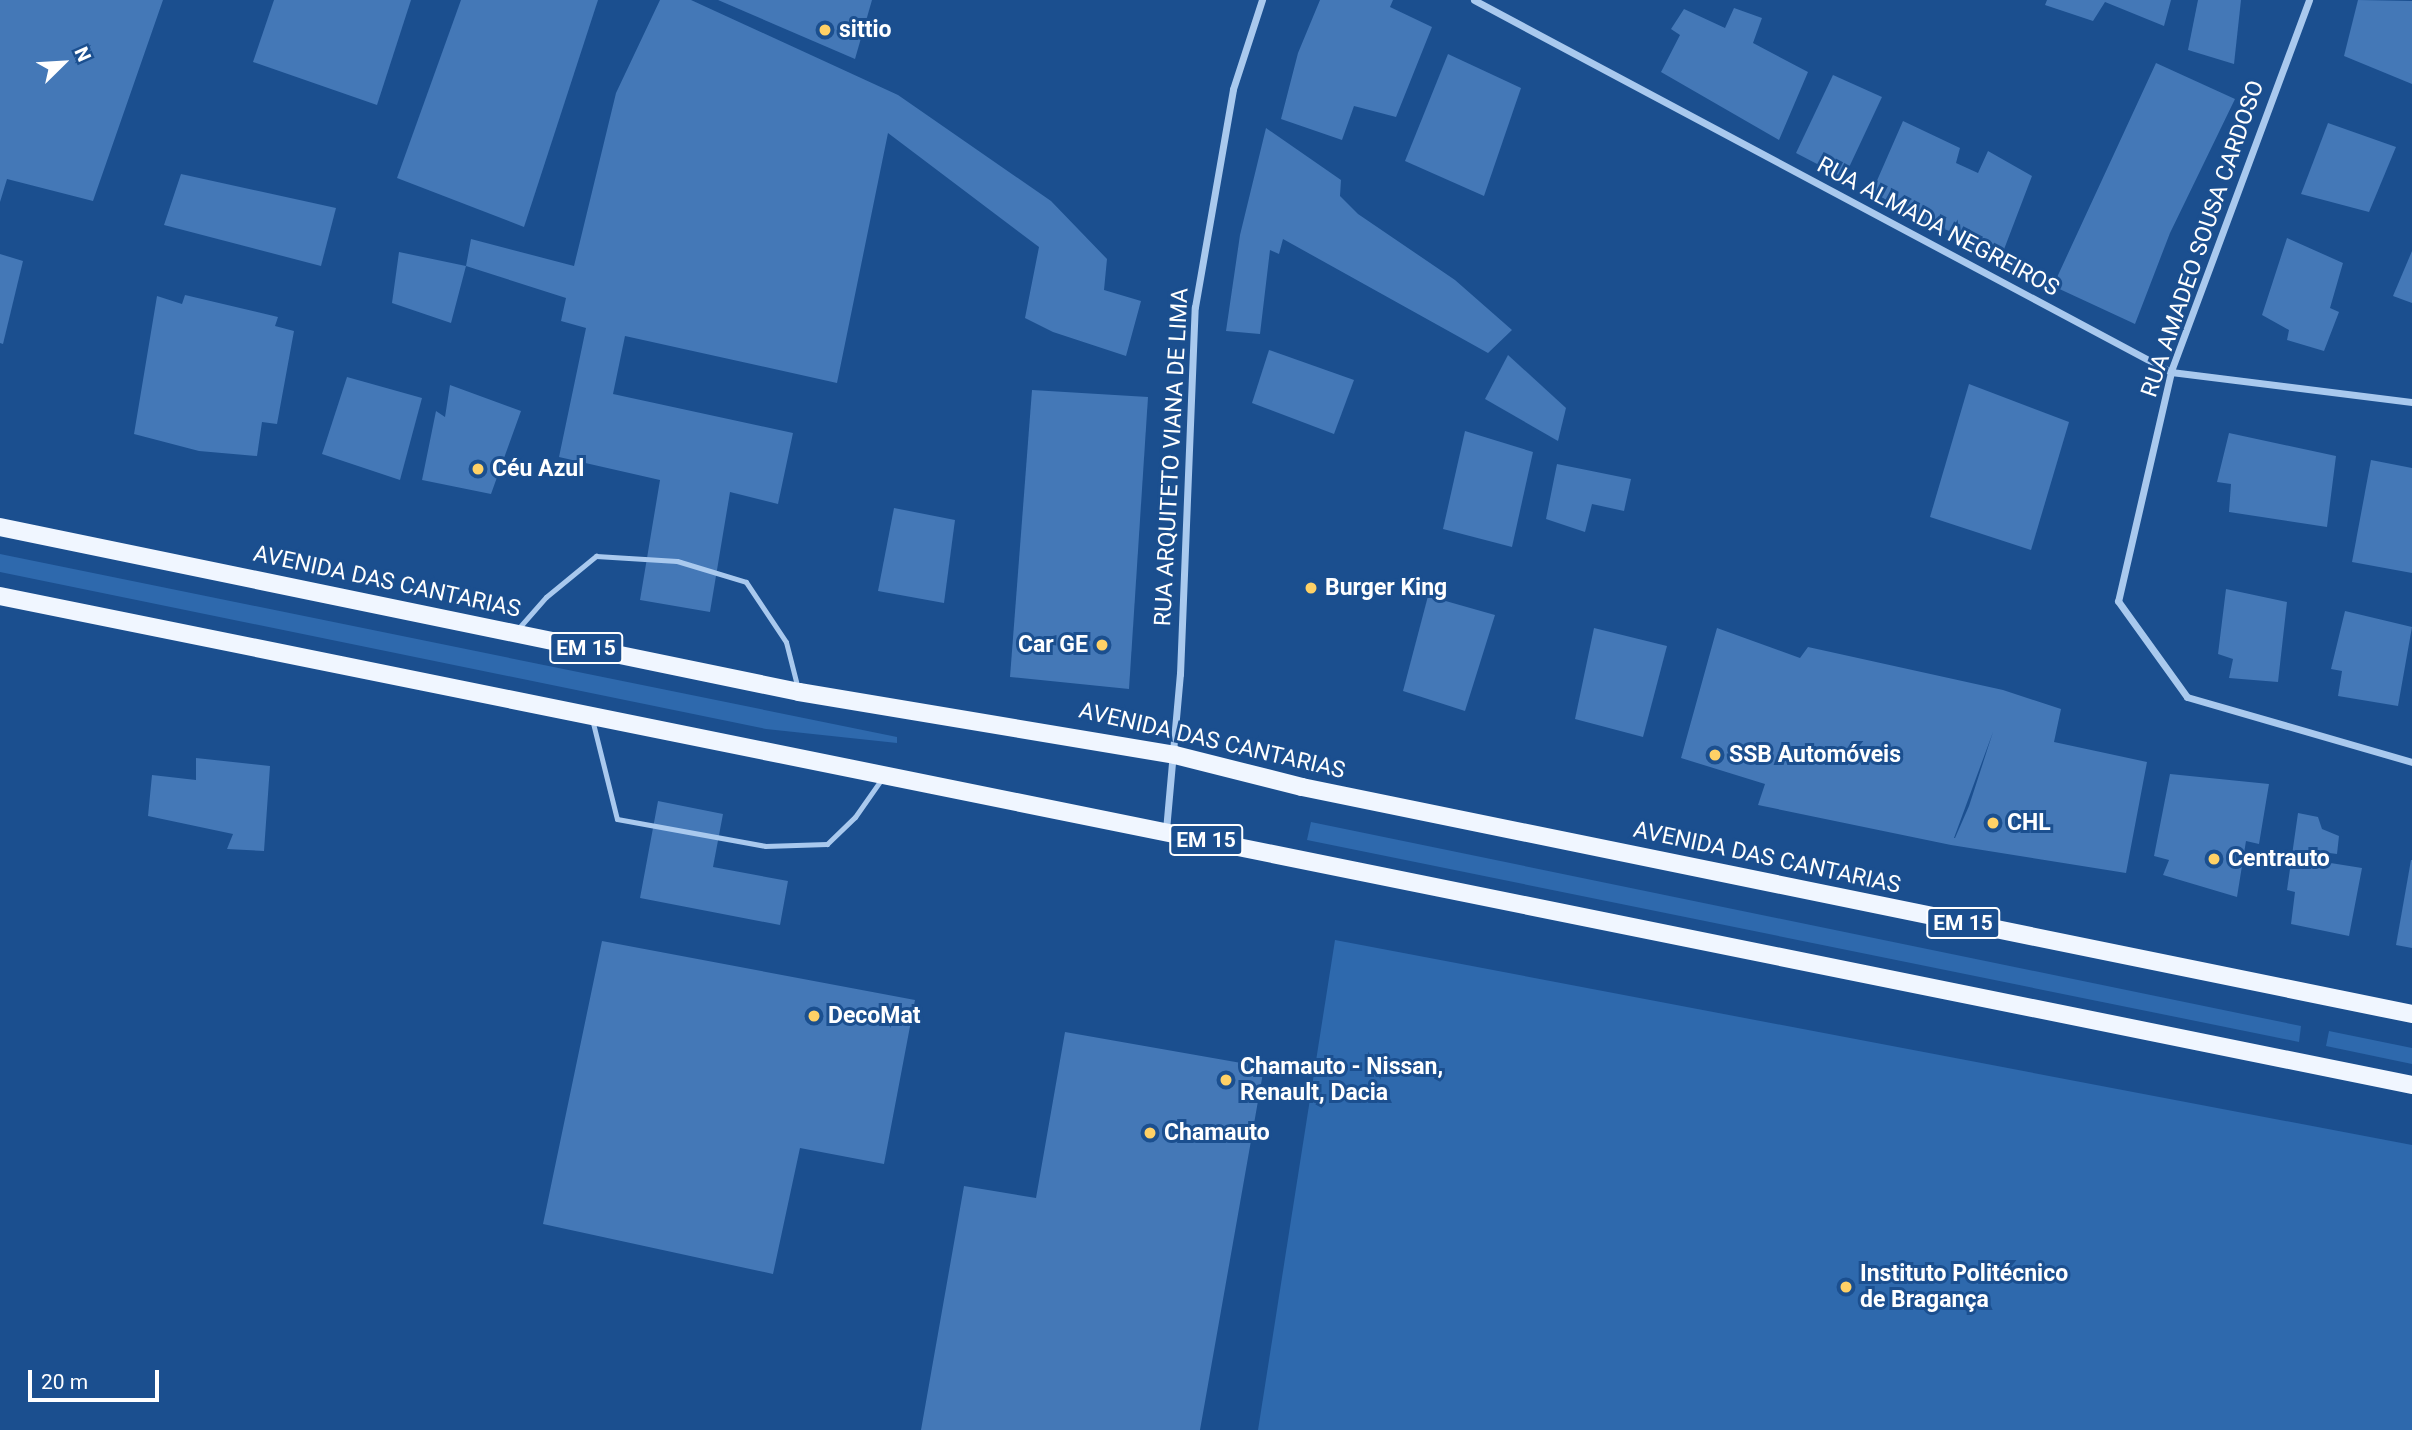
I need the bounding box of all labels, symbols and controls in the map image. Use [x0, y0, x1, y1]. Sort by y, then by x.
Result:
place label: sittio [839, 16, 892, 44]
marker: sittio [817, 22, 833, 38]
north arrow [28, 28, 98, 98]
text: N [69, 43, 96, 65]
street label: RUA AMADEO SOUSA CARDOSO [2136, 77, 2270, 401]
street label: RUA ALMADA NEGREIROS [1812, 151, 2064, 303]
street label: RUA ARQUITETO VIANA DE LIMA [1149, 287, 1195, 627]
place label: Céu Azul [492, 455, 584, 483]
marker: Céu Azul [470, 461, 486, 477]
street label: AVENIDA DAS CANTARIAS [251, 540, 523, 624]
place label: Burger King [1325, 574, 1447, 602]
marker: Burger King [1303, 580, 1319, 596]
road number: EM 15 [548, 630, 624, 666]
place label: Car GE [1018, 631, 1088, 659]
marker: Car GE [1094, 637, 1110, 653]
street label: AVENIDA DAS CANTARIAS [1076, 697, 1348, 785]
place label: SSB Automóveis [1729, 741, 1901, 769]
marker: SSB Automóveis [1707, 747, 1723, 763]
place label: CHL [2007, 809, 2051, 837]
marker: CHL [1985, 815, 2001, 831]
street label: AVENIDA DAS CANTARIAS [1631, 816, 1903, 900]
road number: EM 15 [1168, 822, 1244, 858]
place label: Centrauto [2228, 845, 2330, 873]
marker: Centrauto [2206, 851, 2222, 867]
road number: EM 15 [1924, 906, 2002, 940]
place label: DecoMat [828, 1002, 921, 1030]
marker: DecoMat [806, 1008, 822, 1024]
place label: Chamauto - Nissan, Renault, Dacia [1240, 1053, 1443, 1107]
marker: Chamauto - Nissan, Renault, Dacia [1218, 1072, 1234, 1088]
place label: Chamauto [1164, 1119, 1270, 1147]
marker: Chamauto [1142, 1125, 1158, 1141]
place label: Instituto Politécnico de Bragança [1860, 1260, 2068, 1314]
marker: Instituto Politécnico de Bragança [1838, 1279, 1854, 1295]
scale bar [32, 1356, 163, 1400]
text: 20 m [41, 1370, 88, 1394]

